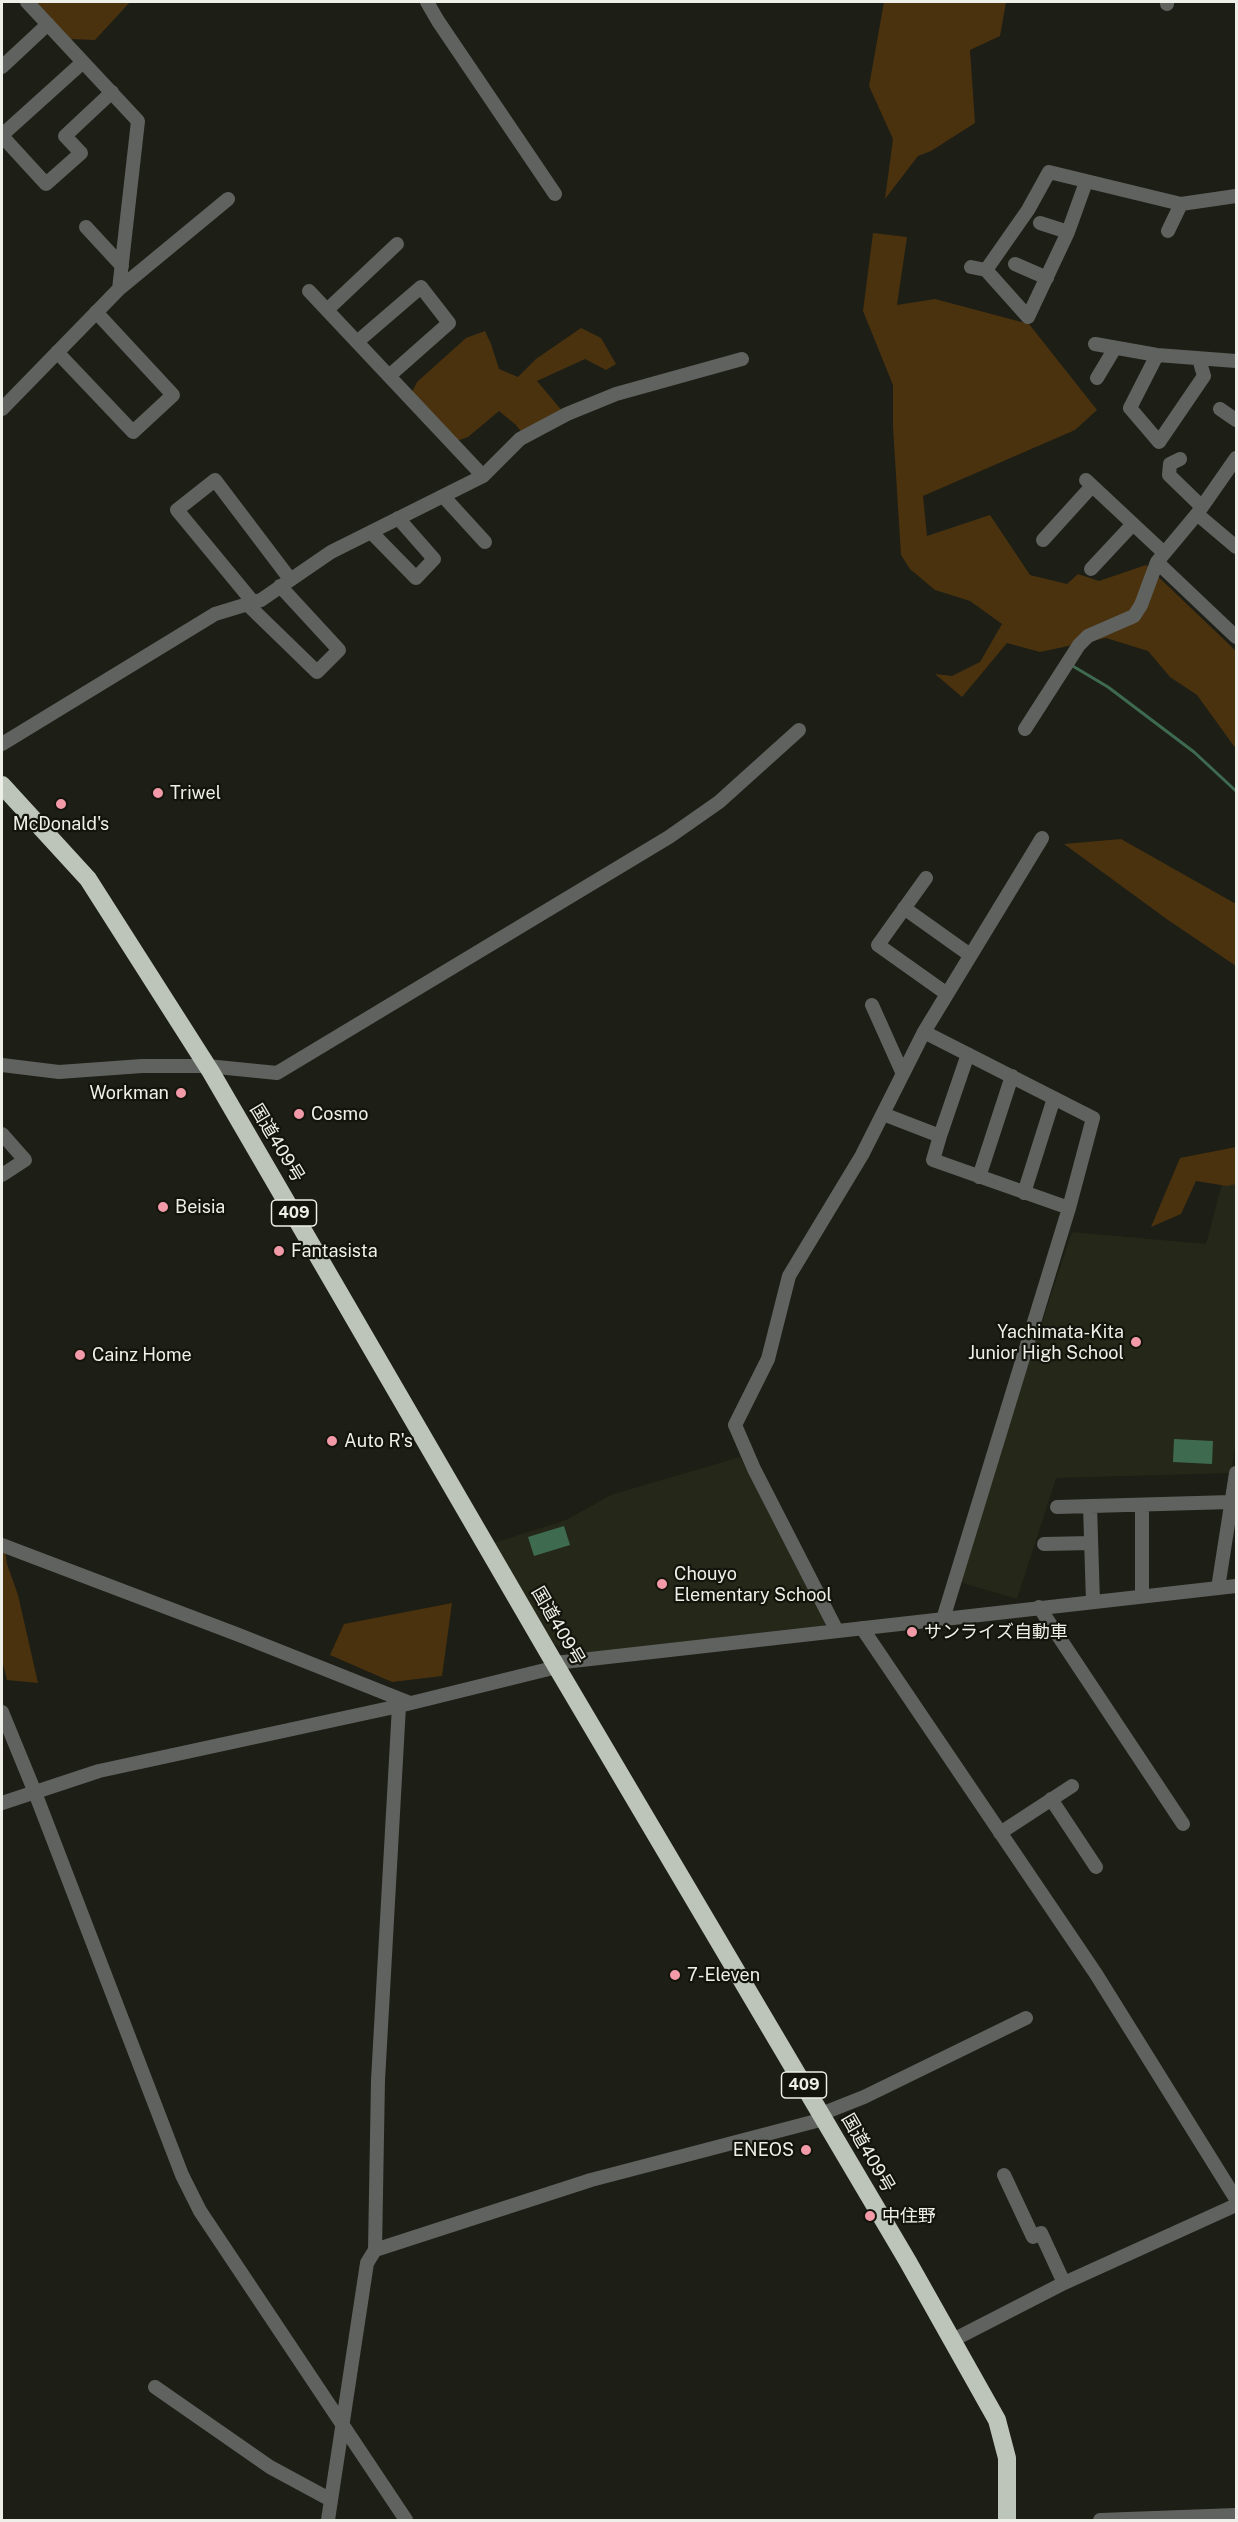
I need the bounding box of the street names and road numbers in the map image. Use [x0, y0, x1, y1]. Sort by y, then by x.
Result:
street label: 国道409号 [245, 1100, 309, 1186]
road number: 409 [272, 1200, 316, 1226]
street label: 国道409号 [527, 1583, 589, 1669]
road number: 409 [782, 2072, 826, 2098]
street label: 国道409号 [837, 2110, 899, 2196]

